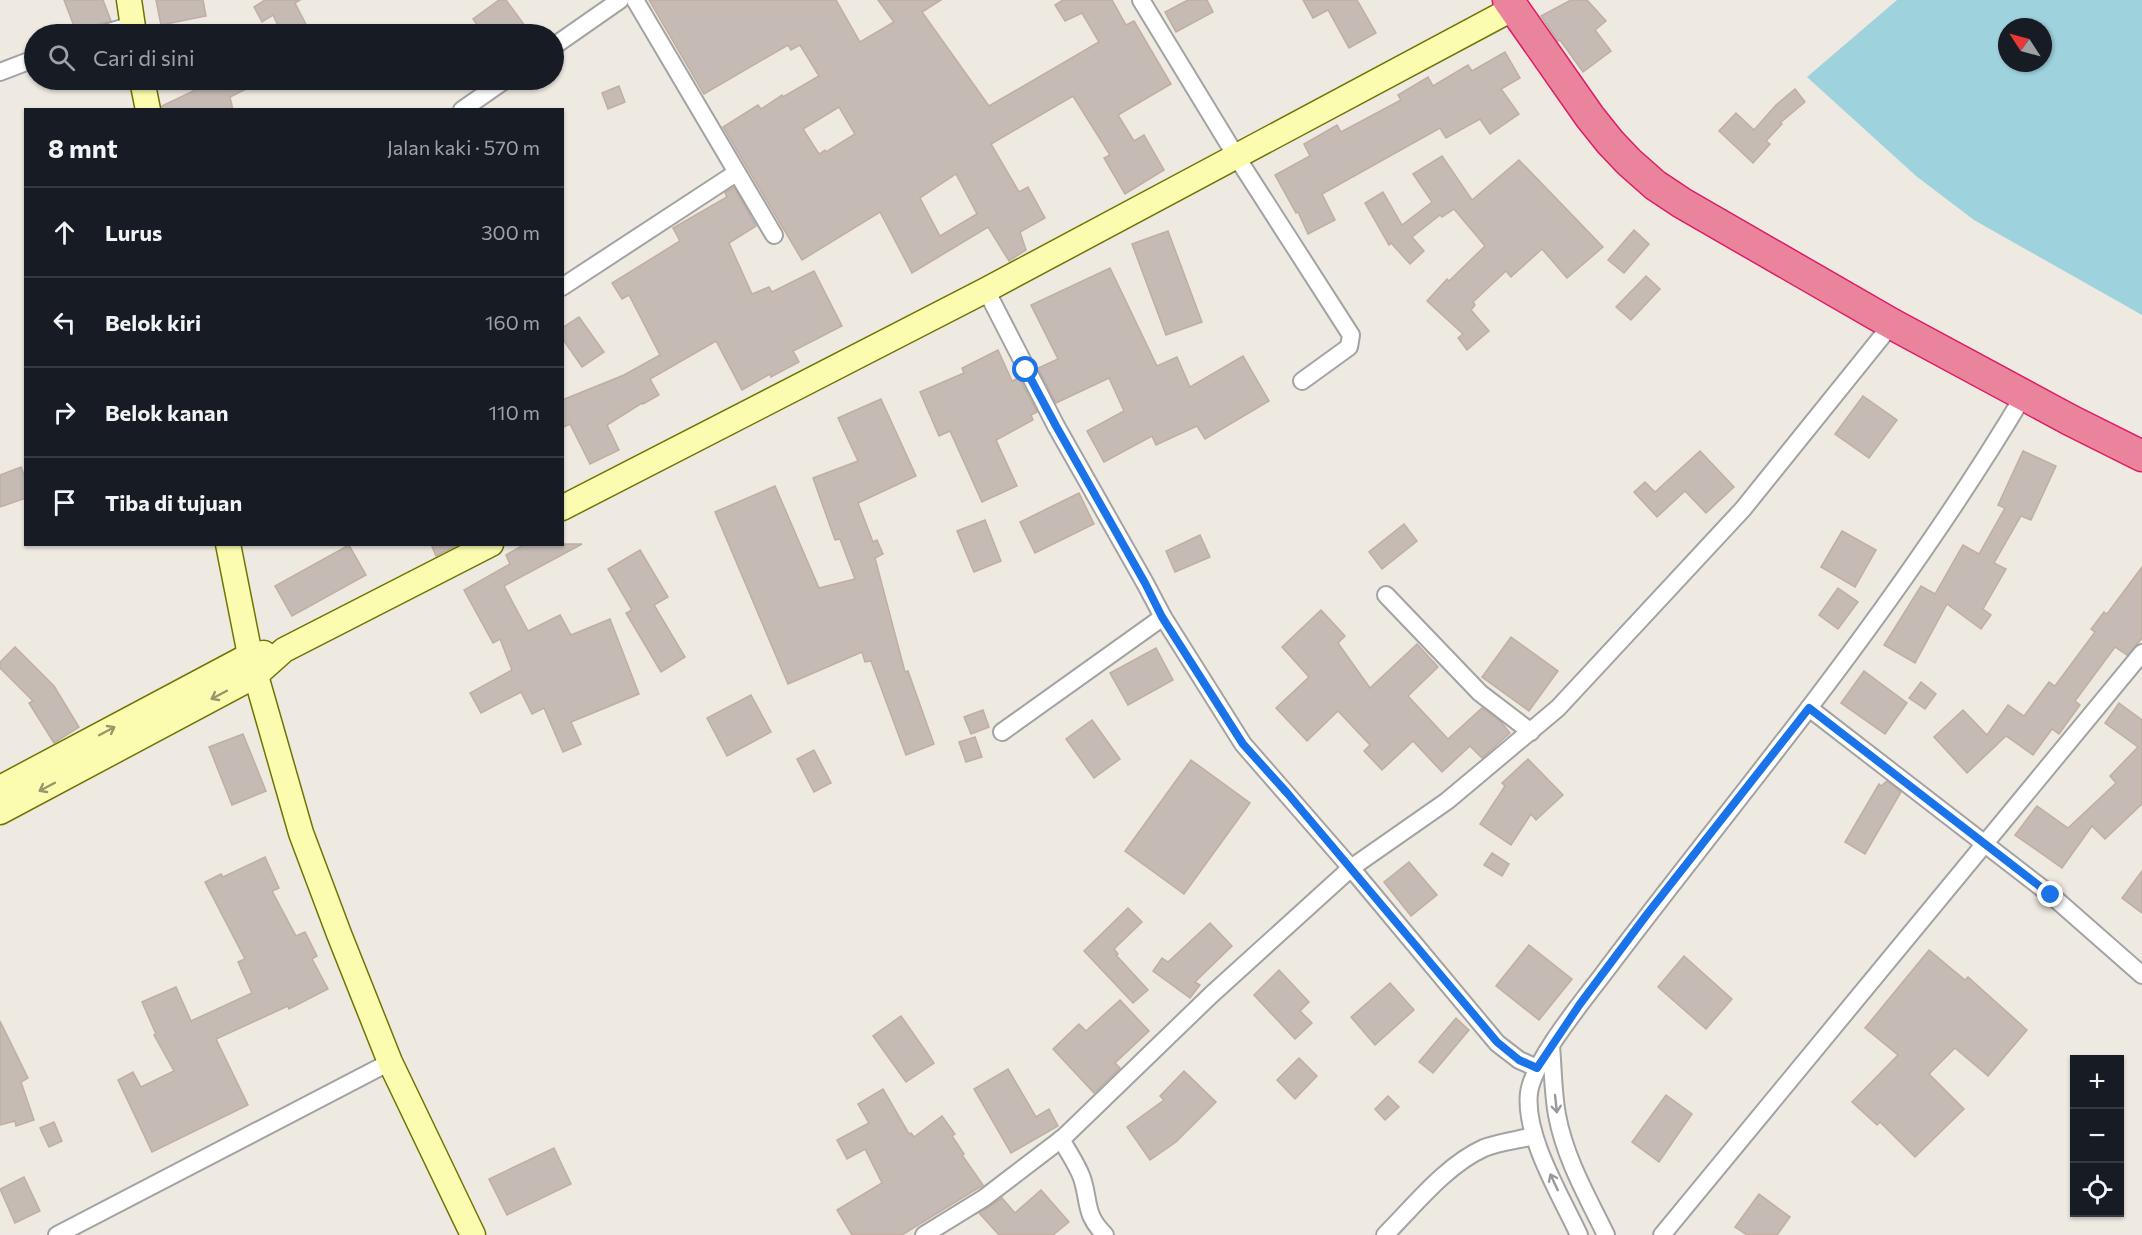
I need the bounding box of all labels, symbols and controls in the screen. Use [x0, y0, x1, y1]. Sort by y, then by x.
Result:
north arrow [1998, 18, 2052, 72]
search box [24, 24, 564, 90]
icon: search [45, 41, 78, 74]
text: Cari di sini [93, 44, 195, 71]
text: 8 mnt [48, 132, 118, 163]
text: Jalan kaki · 570 m [387, 135, 540, 159]
icon: ahead [48, 216, 81, 249]
text: Lurus [105, 219, 162, 246]
text: 300 m [481, 220, 540, 244]
icon: left [48, 306, 81, 339]
text: Belok kiri [105, 309, 201, 336]
text: 160 m [485, 310, 540, 334]
route start [1012, 356, 1038, 382]
icon: right [48, 396, 81, 429]
text: Belok kanan [105, 399, 228, 426]
text: 110 m [489, 400, 540, 424]
icon: arrive [48, 486, 81, 519]
text: Tiba di tujuan [105, 489, 242, 516]
one-way arrow [211, 689, 228, 701]
one-way arrow [98, 725, 116, 736]
one-way arrow [39, 781, 56, 793]
route end [2037, 881, 2063, 907]
map controls [2070, 1055, 2124, 1217]
button: + [2070, 1055, 2124, 1109]
one-way arrow [1551, 1094, 1562, 1114]
button: − [2070, 1109, 2124, 1163]
button: locate [2070, 1163, 2124, 1217]
one-way arrow [1548, 1173, 1560, 1191]

